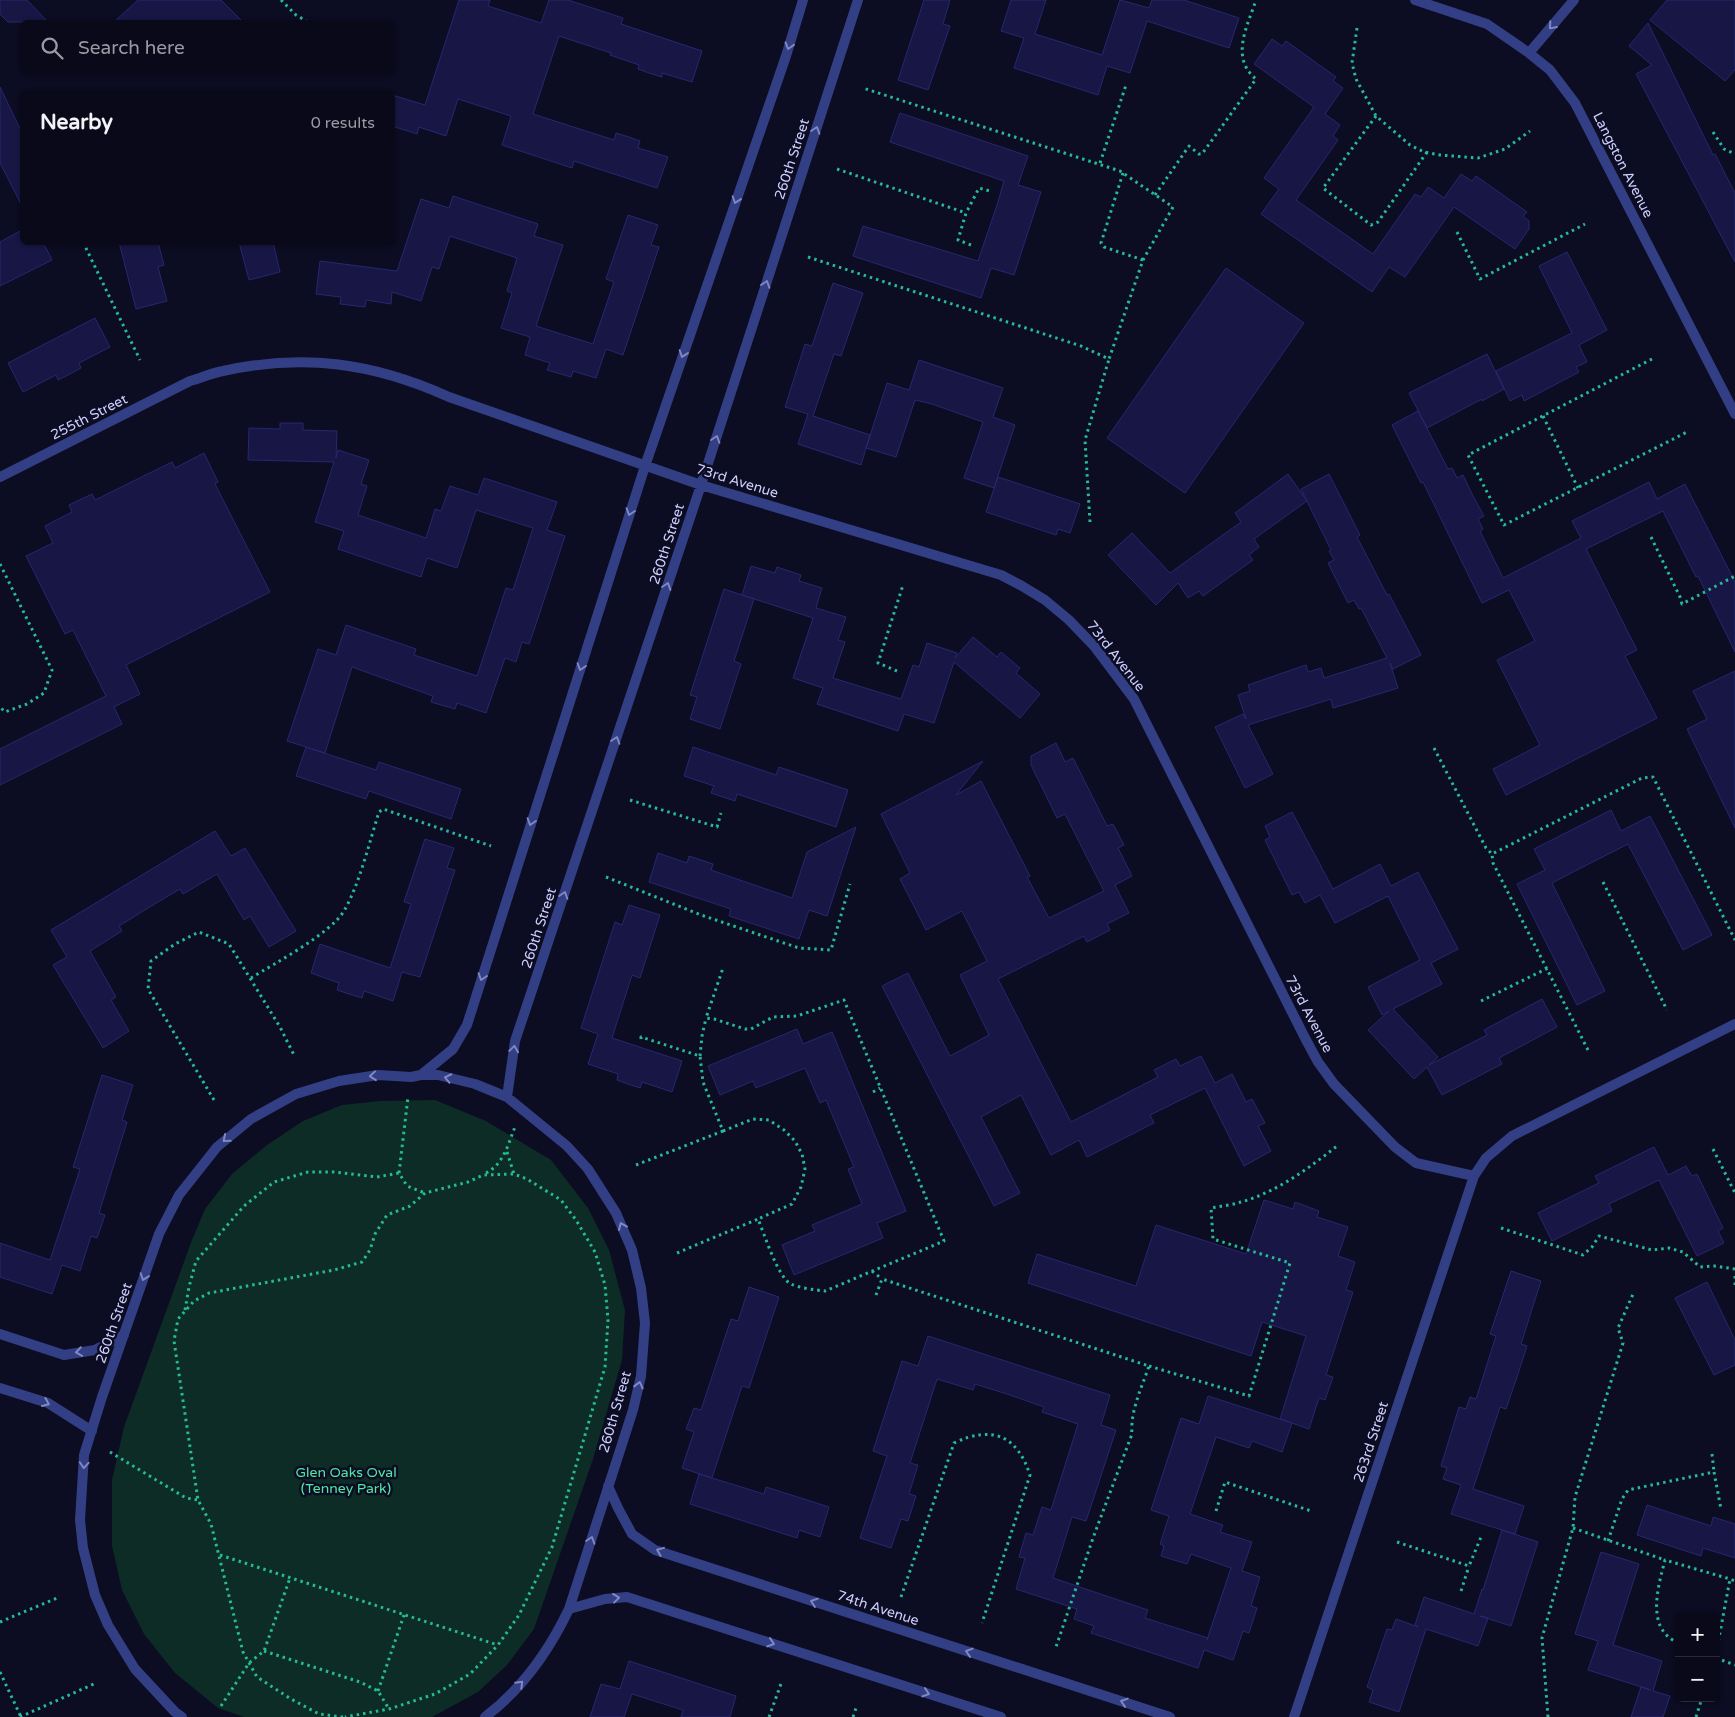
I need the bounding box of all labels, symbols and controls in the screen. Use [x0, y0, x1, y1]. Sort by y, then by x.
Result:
search box [20, 20, 395, 75]
one-way arrow [1548, 21, 1557, 30]
icon: search [38, 34, 66, 62]
text: Search here [78, 37, 185, 59]
one-way arrow [784, 42, 794, 50]
street label: Langston Avenue [1589, 109, 1657, 221]
text: Nearby [40, 110, 113, 135]
text: 0 results [311, 113, 375, 133]
street label: 260th Street [771, 116, 813, 202]
one-way arrow [810, 126, 820, 135]
one-way arrow [732, 196, 742, 204]
one-way arrow [760, 281, 770, 289]
one-way arrow [679, 349, 689, 358]
street label: 255th Street [48, 390, 131, 444]
one-way arrow [710, 435, 720, 444]
street label: 73rd Avenue [694, 460, 780, 502]
street label: 260th Street [646, 501, 688, 587]
one-way arrow [626, 508, 636, 516]
one-way arrow [661, 583, 671, 591]
street label: 73rd Avenue [1083, 617, 1149, 695]
one-way arrow [576, 663, 586, 671]
one-way arrow [610, 737, 620, 745]
one-way arrow [527, 817, 537, 826]
street label: 260th Street [518, 885, 560, 971]
one-way arrow [558, 891, 568, 899]
one-way arrow [478, 972, 488, 981]
street label: 73rd Avenue [1281, 972, 1337, 1056]
one-way arrow [509, 1045, 519, 1053]
one-way arrow [368, 1070, 376, 1081]
one-way arrow [444, 1073, 453, 1084]
one-way arrow [223, 1134, 232, 1143]
one-way arrow [618, 1222, 628, 1231]
one-way arrow [140, 1272, 150, 1281]
street label: 260th Street [92, 1280, 136, 1365]
one-way arrow [75, 1347, 84, 1357]
street label: 260th Street [595, 1369, 635, 1455]
one-way arrow [633, 1380, 644, 1389]
one-way arrow [41, 1397, 50, 1408]
street label: 263rd Street [1350, 1399, 1392, 1485]
one-way arrow [78, 1461, 89, 1469]
park label: Glen Oaks Oval (Tenney Park) [295, 1464, 397, 1497]
one-way arrow [585, 1536, 595, 1544]
one-way arrow [656, 1547, 665, 1558]
street label: 74th Avenue [835, 1587, 921, 1629]
one-way arrow [613, 1593, 621, 1604]
one-way arrow [811, 1598, 819, 1608]
map controls [1675, 1612, 1720, 1702]
button: + [1675, 1612, 1720, 1657]
one-way arrow [767, 1637, 775, 1647]
one-way arrow [965, 1648, 974, 1658]
button: − [1675, 1657, 1720, 1702]
one-way arrow [514, 1681, 523, 1690]
one-way arrow [921, 1687, 930, 1697]
one-way arrow [1120, 1698, 1128, 1708]

